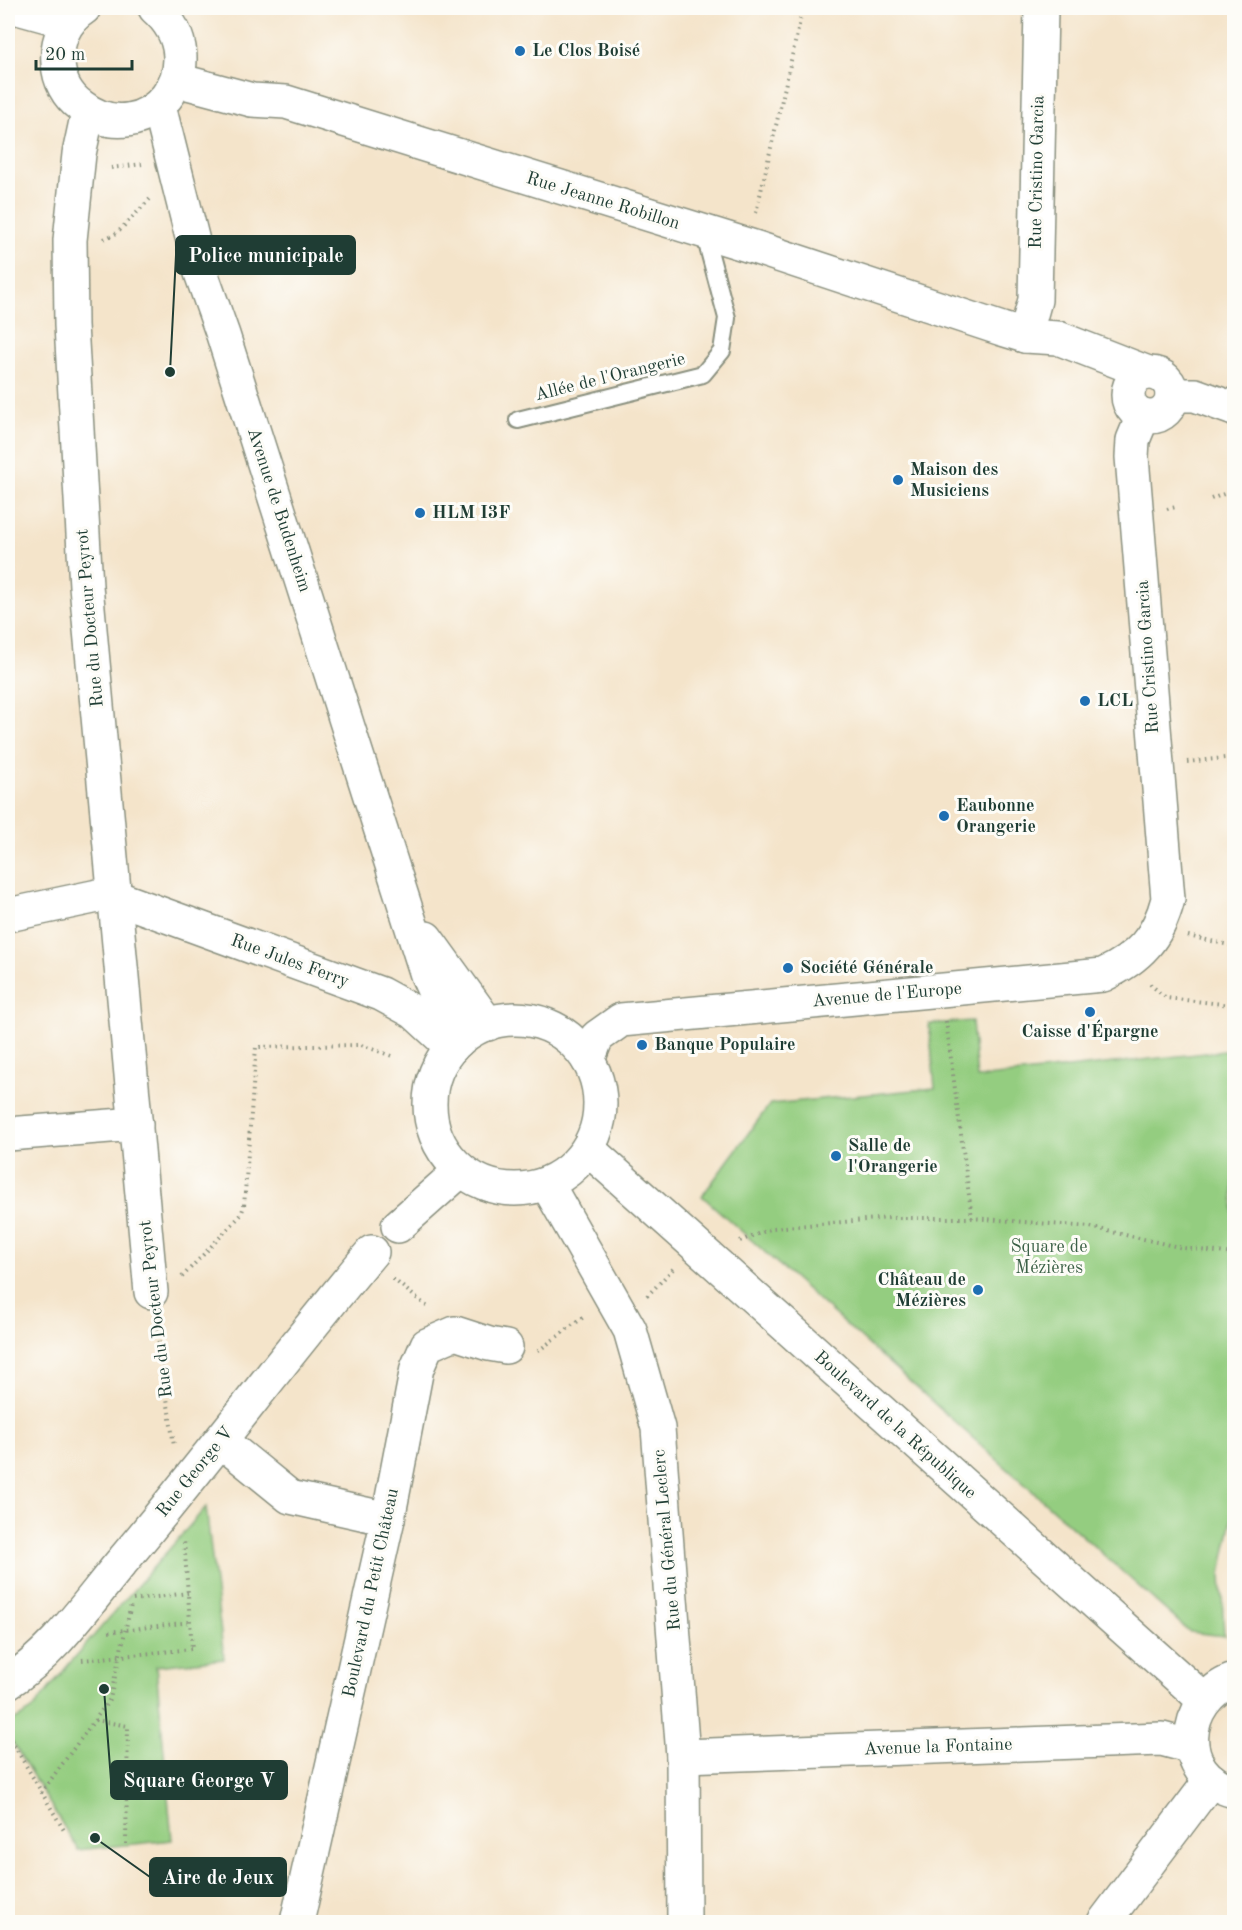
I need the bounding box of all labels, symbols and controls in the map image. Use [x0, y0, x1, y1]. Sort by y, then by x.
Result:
scale bar [36, 33, 132, 71]
place label: Le Clos Boisé [532, 42, 640, 60]
marker: Le Clos Boisé [513, 44, 527, 58]
text: 20 m [45, 46, 85, 64]
street label: Rue Cristino Garcia [1027, 95, 1047, 249]
street label: Rue Jeanne Robillon [524, 169, 682, 233]
callout: Police municipale [176, 236, 355, 274]
text: Police municipale [188, 247, 344, 267]
street label: Allée de l'Orangerie [533, 350, 687, 404]
street label: Avenue de Budenheim [244, 426, 314, 594]
place label: Maison des Musiciens [910, 461, 999, 500]
marker: Maison des Musiciens [891, 473, 905, 487]
place label: HLM I3F [432, 504, 510, 522]
marker: HLM I3F [413, 506, 427, 520]
street label: Rue du Docteur Peyrot [73, 528, 107, 708]
street label: Rue Cristino Garcia [1134, 580, 1162, 734]
place label: LCL [1097, 692, 1133, 710]
marker: LCL [1078, 694, 1092, 708]
place label: Eaubonne Orangerie [956, 797, 1036, 836]
marker: Eaubonne Orangerie [937, 809, 951, 823]
street label: Rue Jules Ferry [228, 931, 352, 991]
place label: Société Générale [800, 959, 934, 977]
marker: Société Générale [781, 961, 795, 975]
street label: Avenue de l'Europe [811, 979, 963, 1011]
marker: Caisse d'Épargne [1083, 1005, 1097, 1019]
place label: Caisse d'Épargne [1021, 1019, 1159, 1041]
place label: Banque Populaire [654, 1036, 796, 1054]
marker: Banque Populaire [635, 1038, 649, 1052]
place label: Salle de l'Orangerie [848, 1137, 938, 1176]
marker: Salle de l'Orangerie [829, 1149, 843, 1163]
street label: Rue du Docteur Peyrot [136, 1219, 176, 1399]
park label: Square de Mézières [1010, 1238, 1088, 1277]
place label: Château de Mézières [878, 1271, 966, 1310]
marker: Château de Mézières [971, 1283, 985, 1297]
street label: Boulevard de la République [810, 1348, 980, 1502]
street label: Rue George V [153, 1423, 237, 1521]
street label: Rue du Général Leclerc [650, 1448, 684, 1631]
street label: Boulevard du Petit Château [340, 1486, 402, 1699]
street label: Avenue la Fontaine [863, 1735, 1013, 1759]
callout: Square George V [111, 1761, 287, 1799]
text: Square George V [123, 1772, 275, 1792]
callout: Aire de Jeux [150, 1858, 286, 1896]
text: Aire de Jeux [162, 1869, 274, 1889]

